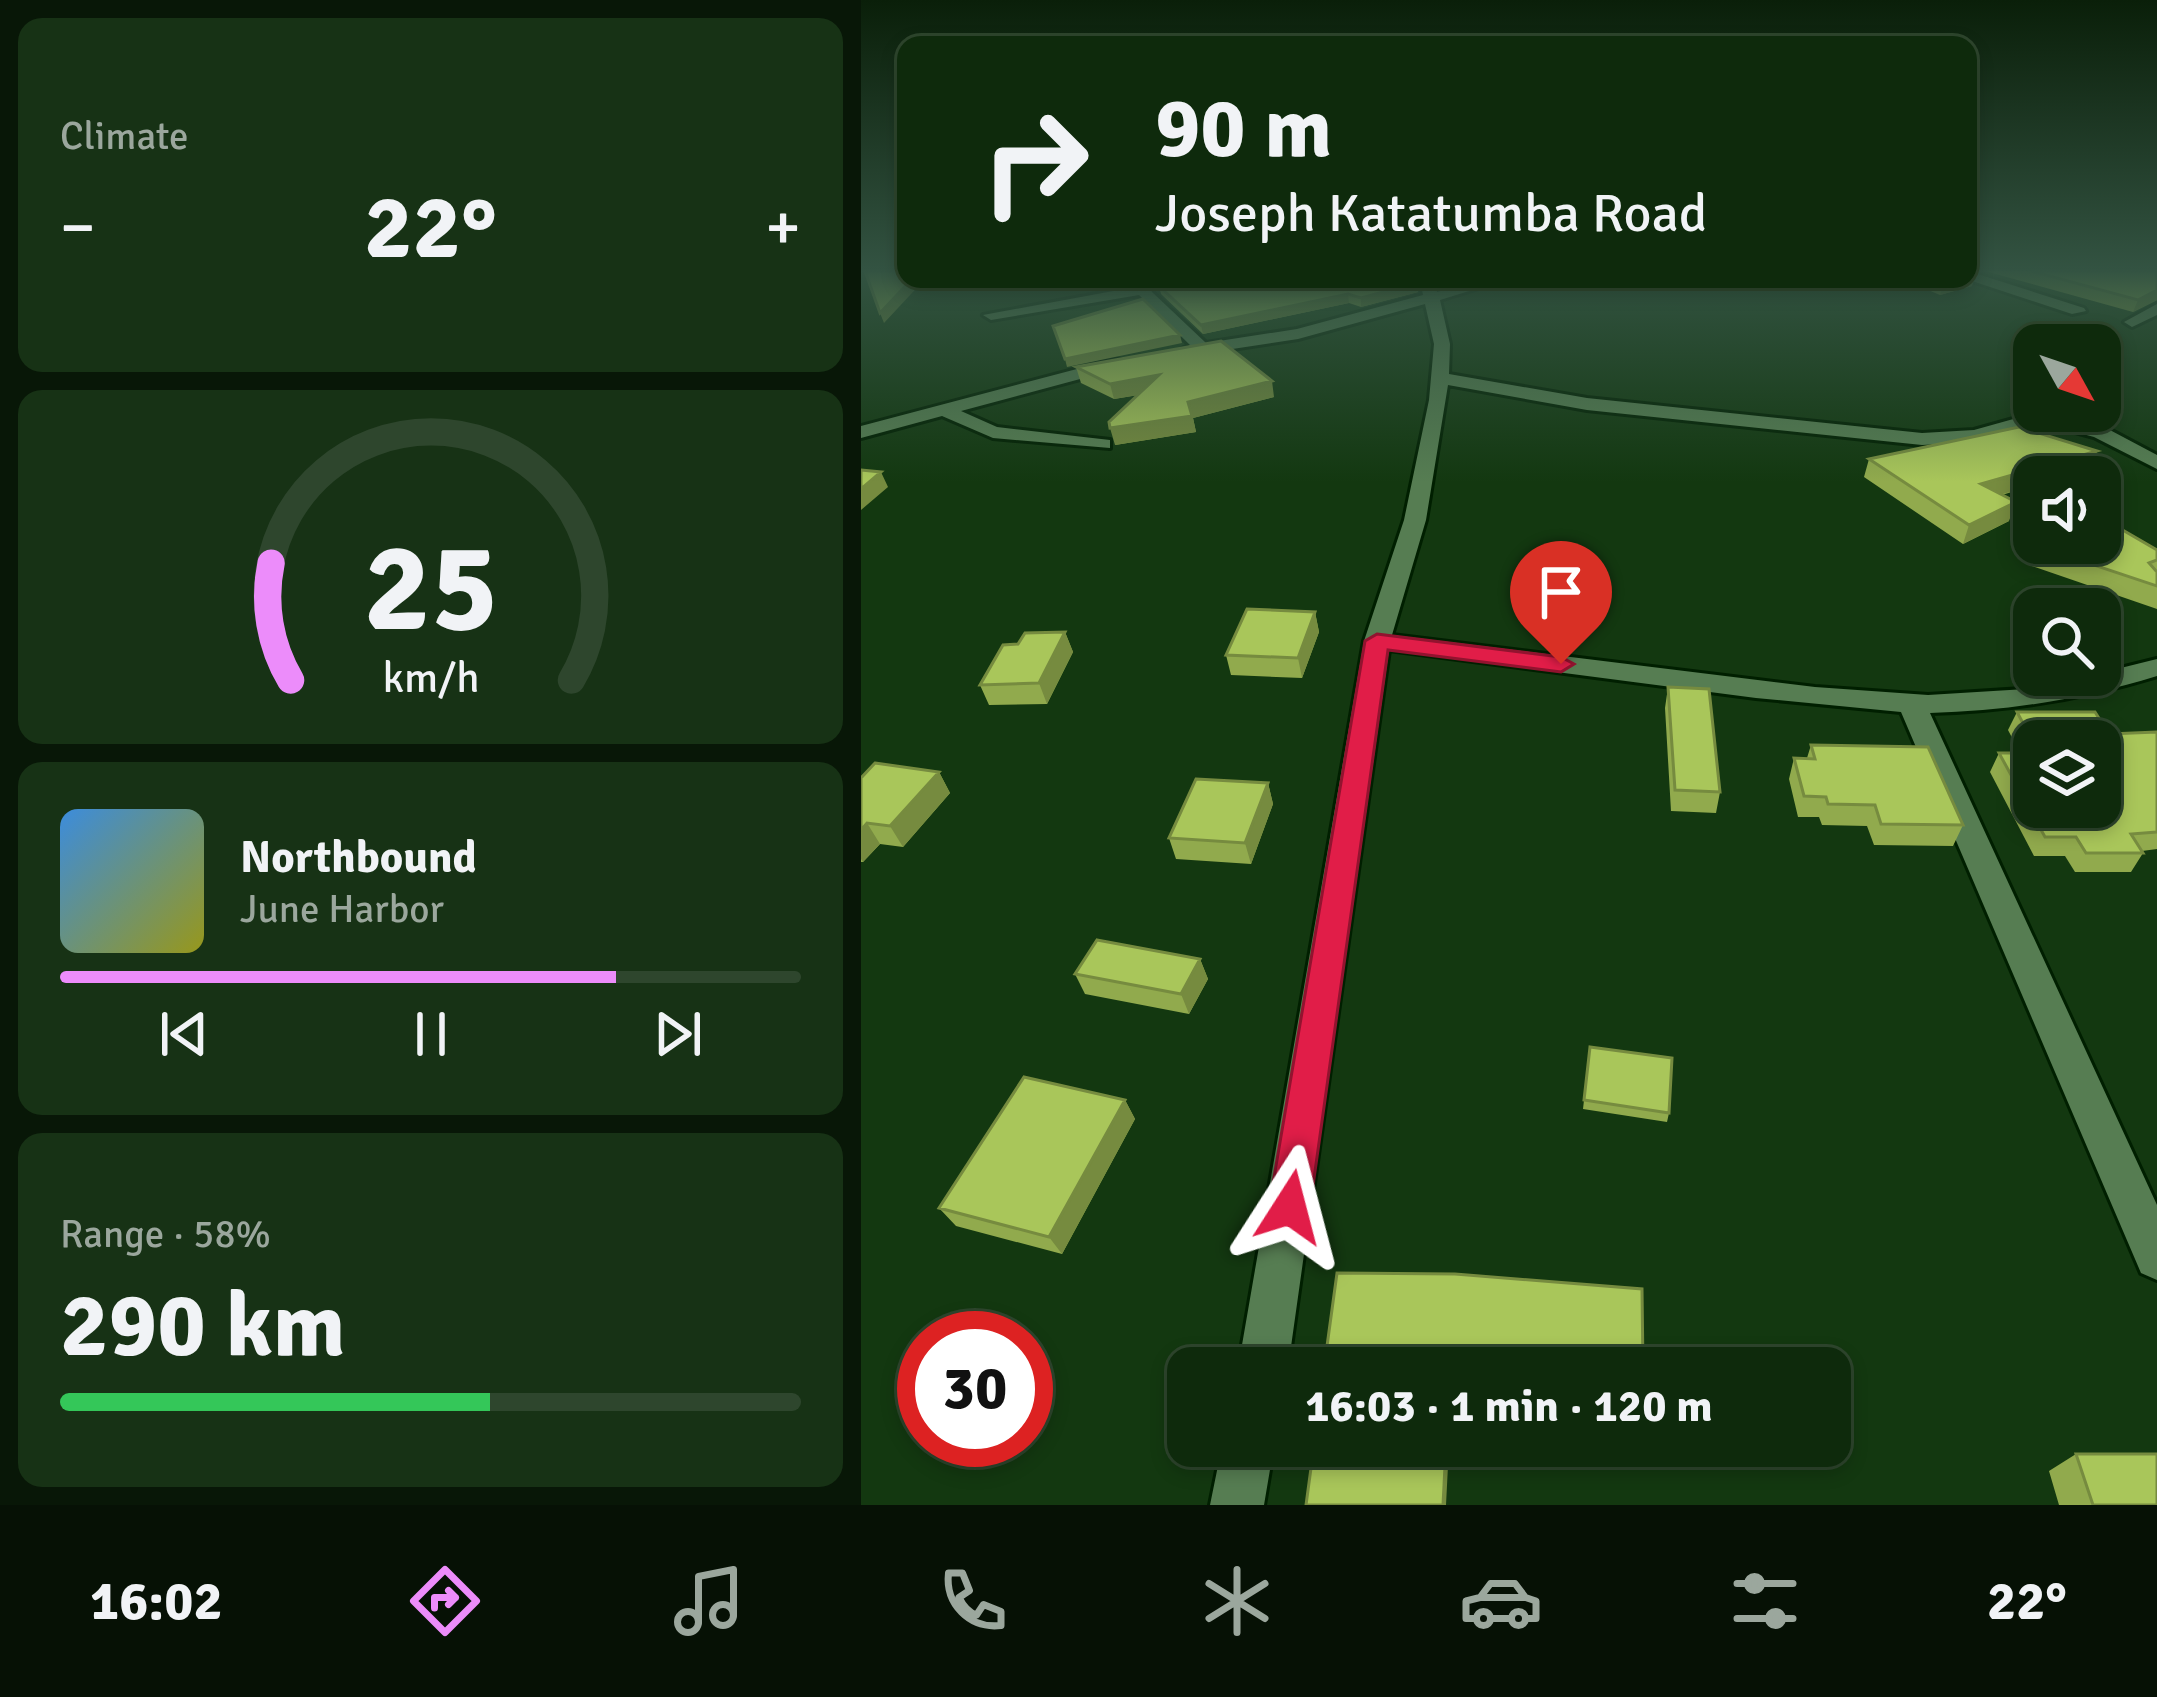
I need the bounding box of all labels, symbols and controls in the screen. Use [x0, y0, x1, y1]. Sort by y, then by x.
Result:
text: 90 m [1155, 77, 1332, 181]
icon: right [957, 84, 1113, 240]
text: Climate [60, 112, 189, 160]
text: 22° [364, 172, 497, 283]
text: Joseph Katatumba Road [1155, 180, 1707, 247]
text: − [60, 187, 96, 268]
text: + [765, 187, 801, 268]
north arrow [2013, 324, 2121, 432]
map controls [2013, 324, 2121, 828]
button: sound [2013, 456, 2121, 564]
text: 25 [363, 512, 498, 665]
pin [1510, 541, 1612, 664]
icon: arrive [1528, 559, 1594, 625]
button: search [2013, 588, 2121, 696]
text: km/h [382, 651, 479, 704]
button: layers [2013, 720, 2121, 828]
text: Northbound [240, 830, 477, 885]
text: June Harbor [240, 885, 444, 933]
icon: previous [151, 1001, 217, 1067]
icon: pause [398, 1001, 464, 1067]
icon: next [645, 1001, 711, 1067]
position arrow [1227, 1144, 1353, 1270]
text: Range · 58% [60, 1210, 271, 1258]
text: 290 km [60, 1270, 345, 1381]
speed limit sign: 30 [897, 1311, 1053, 1467]
text: 16:03 · 1 min · 120 m [1305, 1379, 1713, 1434]
icon: directions [403, 1559, 487, 1643]
icon: music [667, 1559, 751, 1643]
icon: phone [931, 1559, 1015, 1643]
icon: climate [1195, 1559, 1279, 1643]
icon: car [1459, 1559, 1543, 1643]
icon: filters [1723, 1559, 1807, 1643]
text: 16:02 [90, 1568, 223, 1635]
text: 22° [1987, 1568, 2067, 1635]

